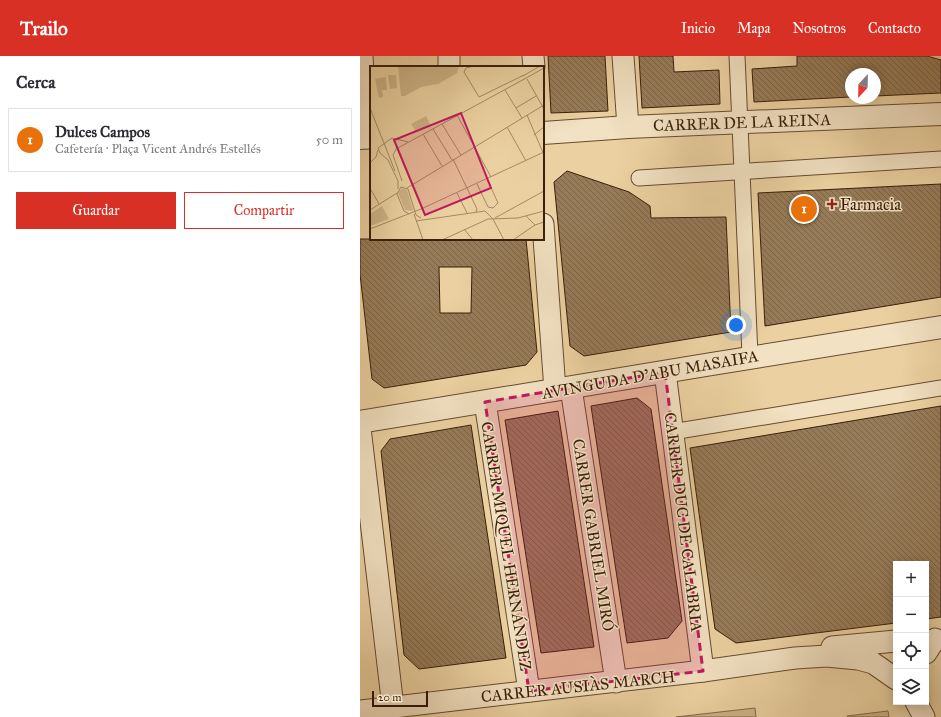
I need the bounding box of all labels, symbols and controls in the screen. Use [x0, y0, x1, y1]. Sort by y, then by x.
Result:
text: Trailo [20, 17, 68, 40]
text: Inicio [681, 20, 715, 37]
text: Mapa [737, 20, 770, 37]
text: Nosotros [792, 20, 846, 37]
text: Contacto [868, 20, 921, 37]
inset map [370, 66, 544, 240]
north arrow [845, 68, 881, 104]
text: Cerca [16, 72, 55, 93]
street label: CARRER DE LA REINA [653, 110, 832, 135]
text: Dulces Campos [55, 123, 150, 141]
text: 1 [27, 132, 33, 148]
text: 50 m [316, 132, 343, 148]
text: Cafetería · Plaça Vicent Andrés Estellés [55, 141, 261, 157]
button: Guardar [16, 192, 176, 229]
button: Compartir [184, 192, 344, 229]
pin: 1 [791, 194, 817, 224]
place label: Farmacia [840, 195, 901, 214]
marker: Farmacia [827, 199, 837, 209]
your location [726, 315, 746, 335]
street label: AVINGUDA D'ABU MASAIFA [539, 346, 760, 403]
street label: CARRER DUC DE CALABRIA [661, 411, 706, 633]
street label: CARRER MIQUEL HERNÁNDEZ [477, 420, 537, 672]
street label: CARRER GABRIEL MIRÓ [569, 437, 620, 633]
map controls [893, 561, 929, 705]
button: + [893, 561, 929, 597]
button: − [893, 597, 929, 633]
button: locate [893, 633, 929, 669]
street label: CARRER AUSIÀS MARCH [480, 666, 676, 706]
button: layers [893, 669, 929, 705]
scale bar [372, 689, 428, 708]
text: 20 m [378, 691, 401, 704]

